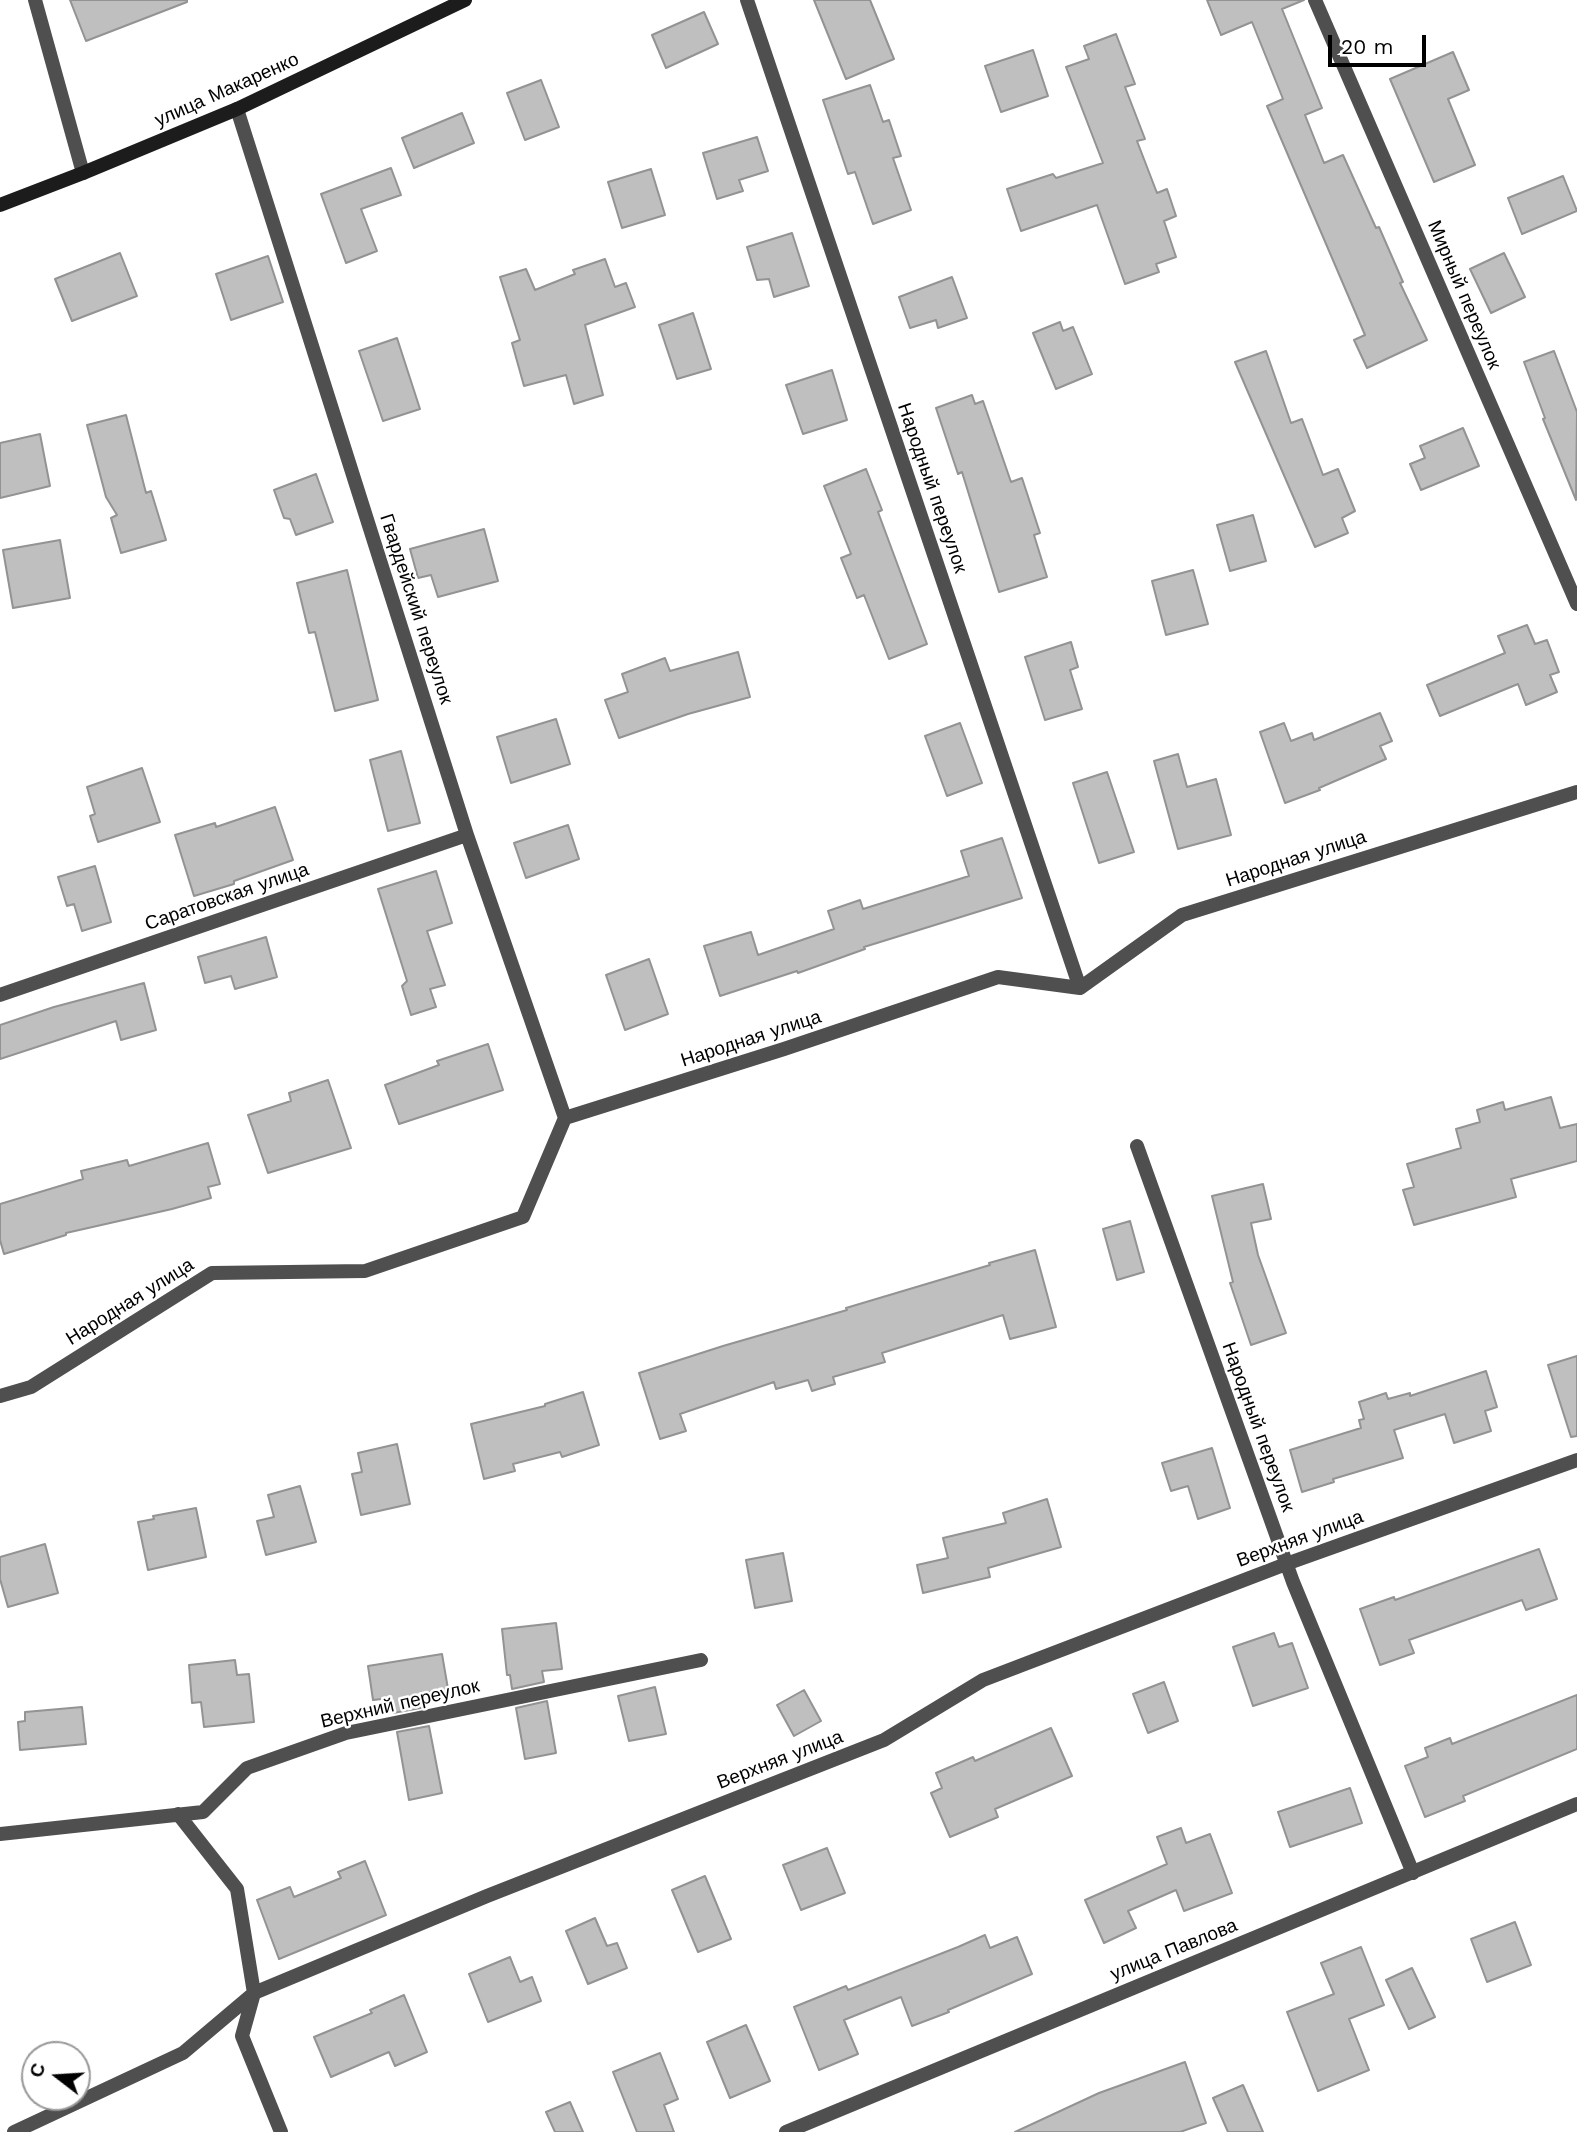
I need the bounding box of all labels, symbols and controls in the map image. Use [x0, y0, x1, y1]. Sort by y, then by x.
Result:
scale bar [1332, 21, 1430, 65]
text: 20 m [1341, 34, 1393, 59]
street label: улица Макаренко [151, 48, 303, 132]
street label: Мирный переулок [1422, 217, 1506, 373]
street label: Народный переулок [892, 400, 972, 576]
street label: Гвардейский переулок [374, 511, 458, 707]
street label: Народная улица [1223, 826, 1369, 892]
street label: Саратовская улица [142, 858, 312, 936]
street label: Народная улица [678, 1006, 824, 1072]
street label: Народная улица [62, 1254, 198, 1350]
street label: Народный переулок [1217, 1339, 1299, 1515]
street label: Верхняя улица [1234, 1506, 1366, 1572]
street label: Верхний переулок [318, 1675, 482, 1733]
street label: Верхняя улица [714, 1726, 846, 1794]
street label: улица Павлова [1107, 1914, 1241, 1986]
north arrow [21, 2041, 91, 2111]
text: С [24, 2060, 50, 2080]

